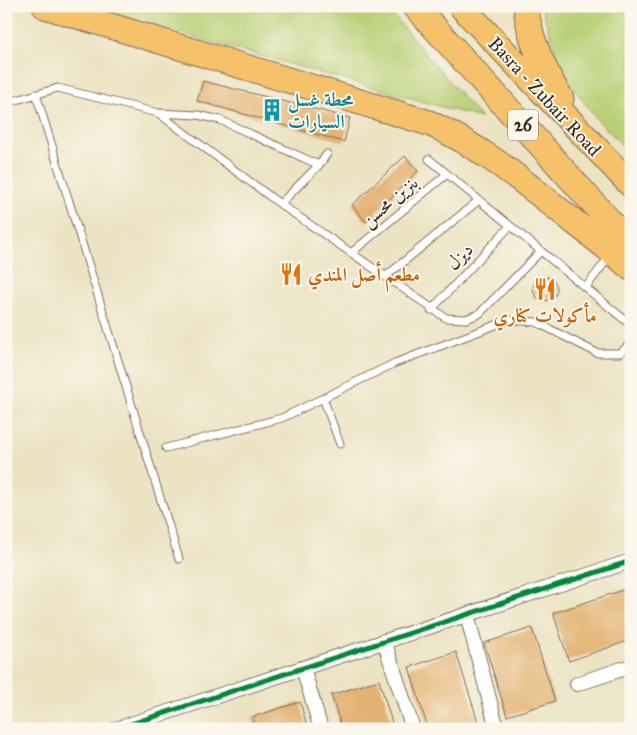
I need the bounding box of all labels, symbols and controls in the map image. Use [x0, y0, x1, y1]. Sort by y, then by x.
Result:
street label: Basra - Zubair Road [483, 32, 606, 161]
place label: محطة غسل السيارات [288, 88, 354, 133]
building icon: محطة غسل السيارات [259, 97, 285, 123]
road number: 26 [508, 110, 538, 140]
street label: بنزين محسن [356, 171, 424, 233]
street label: ديزل [441, 238, 478, 275]
restaurant icon: مطعم أصل المندي [278, 261, 304, 287]
place label: مطعم أصل المندي [308, 261, 420, 292]
restaurant icon: مأكولات كناري [532, 276, 558, 302]
place label: مأكولات كناري [493, 302, 597, 331]

